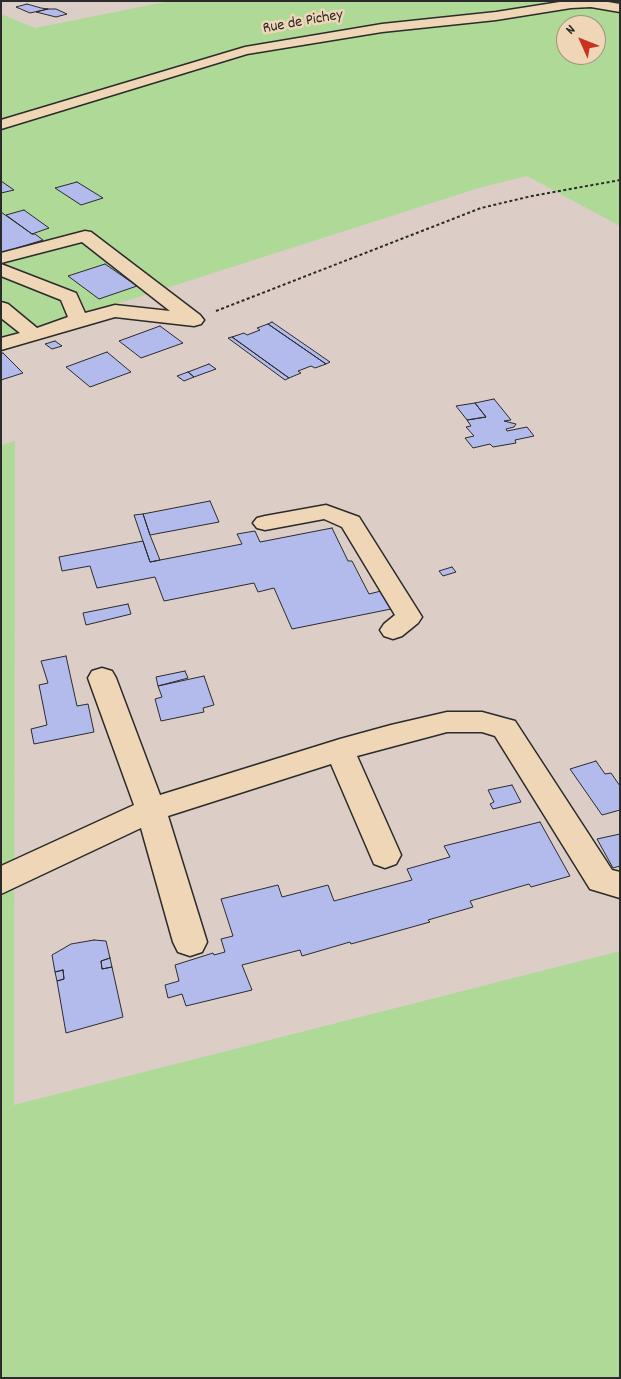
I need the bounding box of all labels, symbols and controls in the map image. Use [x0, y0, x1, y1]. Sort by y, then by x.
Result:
street label: Rue de Pichey [261, 7, 345, 39]
north arrow [556, 15, 606, 65]
text: N [561, 21, 581, 40]

